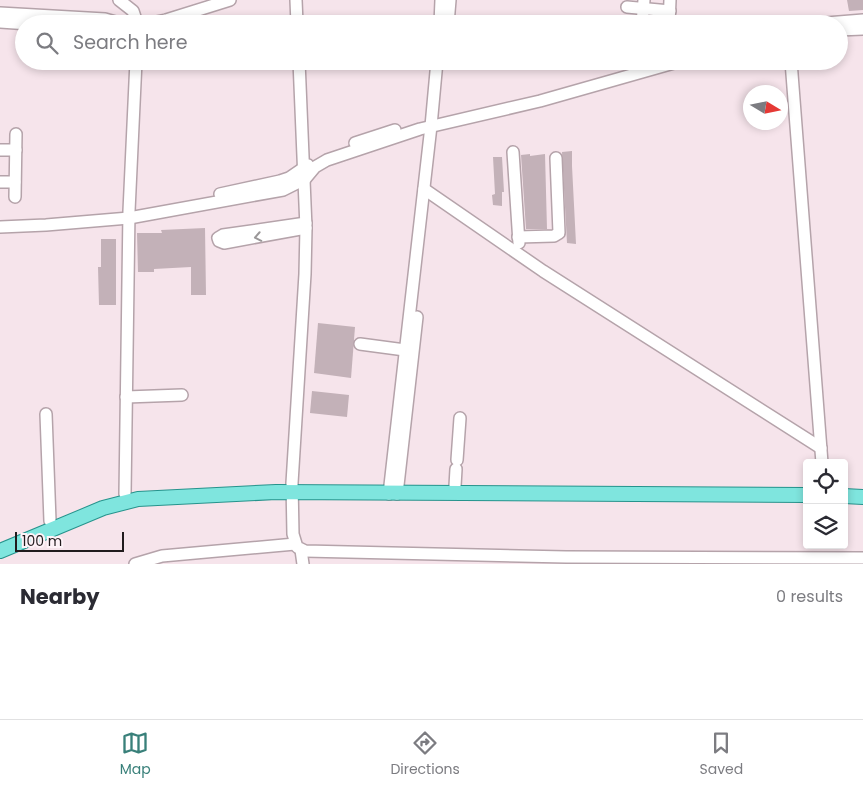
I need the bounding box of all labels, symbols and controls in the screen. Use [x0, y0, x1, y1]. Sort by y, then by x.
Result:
search box [15, 15, 848, 70]
icon: search [33, 29, 61, 57]
text: Search here [73, 29, 187, 56]
north arrow [743, 85, 788, 130]
one-way arrow [253, 231, 262, 242]
map controls [803, 459, 848, 549]
button: locate [803, 459, 848, 504]
button: layers [803, 504, 848, 549]
scale bar [15, 529, 124, 552]
text: 100 m [22, 531, 62, 551]
text: Nearby [20, 582, 100, 611]
text: 0 results [776, 585, 843, 608]
tab: Map [120, 729, 151, 780]
tab: Directions [390, 729, 460, 780]
tab: Saved [699, 729, 743, 780]

